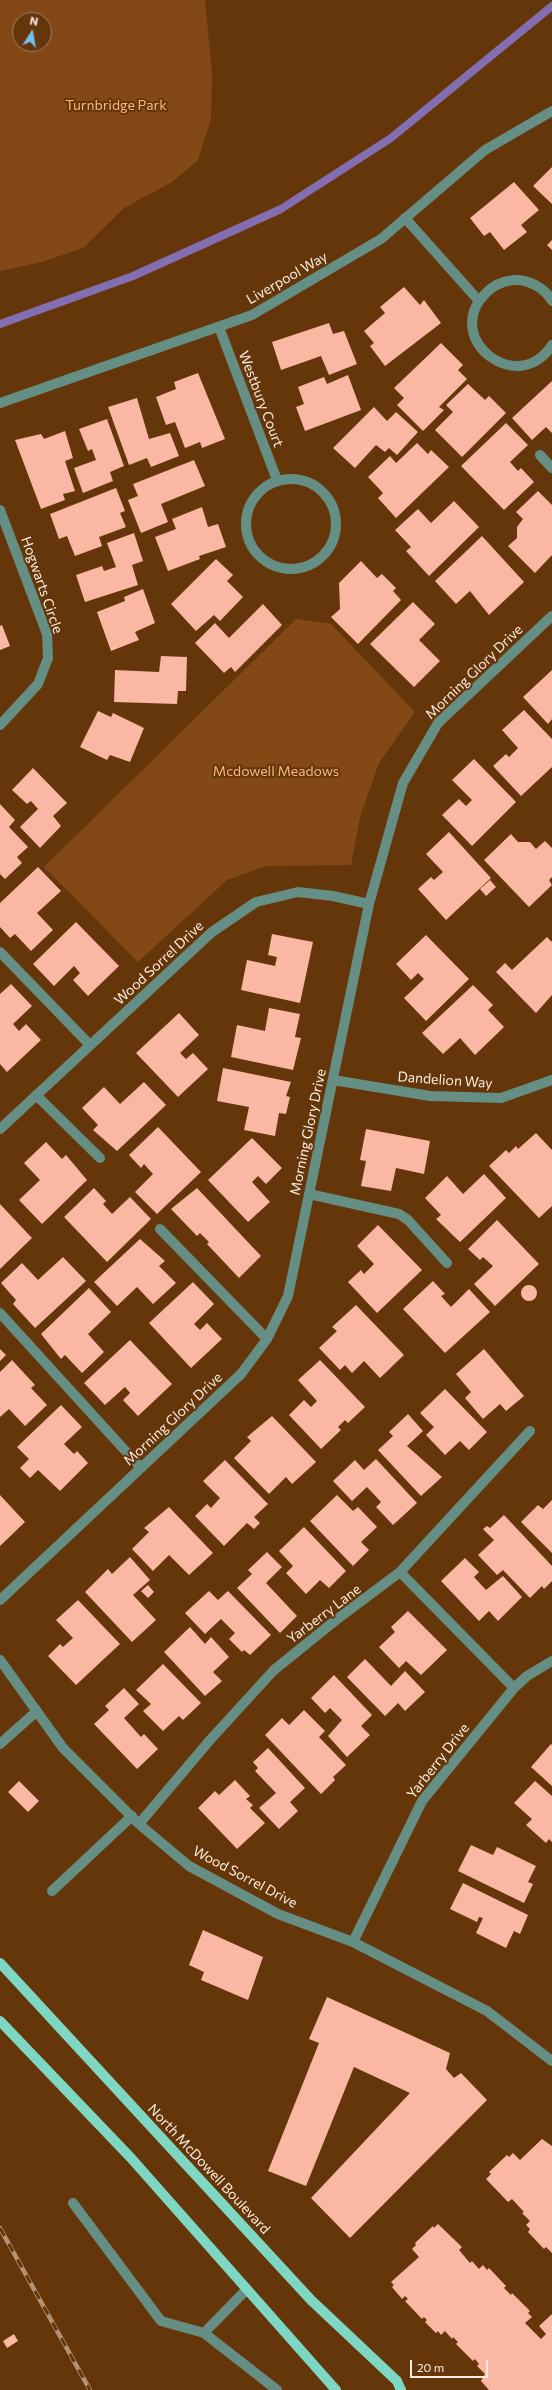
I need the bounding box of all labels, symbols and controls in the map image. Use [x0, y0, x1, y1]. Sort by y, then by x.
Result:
north arrow [12, 12, 52, 52]
text: N [29, 14, 39, 28]
park label: Turnbridge Park [65, 97, 167, 113]
street label: Liverpool Way [244, 248, 330, 308]
street label: Westbury Court [235, 349, 287, 449]
street label: Hogwarts Circle [18, 534, 66, 636]
street label: Morning Glory Drive [422, 621, 526, 723]
park label: Mcdowell Meadows [213, 763, 339, 779]
street label: Wood Sorrel Drive [111, 917, 207, 1009]
street label: Morning Glory Drive [286, 1067, 330, 1197]
street label: Dandelion Way [397, 1068, 493, 1092]
street label: Morning Glory Drive [120, 1369, 226, 1469]
street label: Yarberry Lane [284, 1581, 364, 1647]
street label: Yarberry Drive [403, 1720, 473, 1802]
street label: Wood Sorrel Drive [190, 1842, 300, 1912]
street label: North McDowell Boulevard [144, 2101, 274, 2237]
scale bar [412, 2352, 490, 2378]
text: 20 m [417, 2360, 444, 2374]

